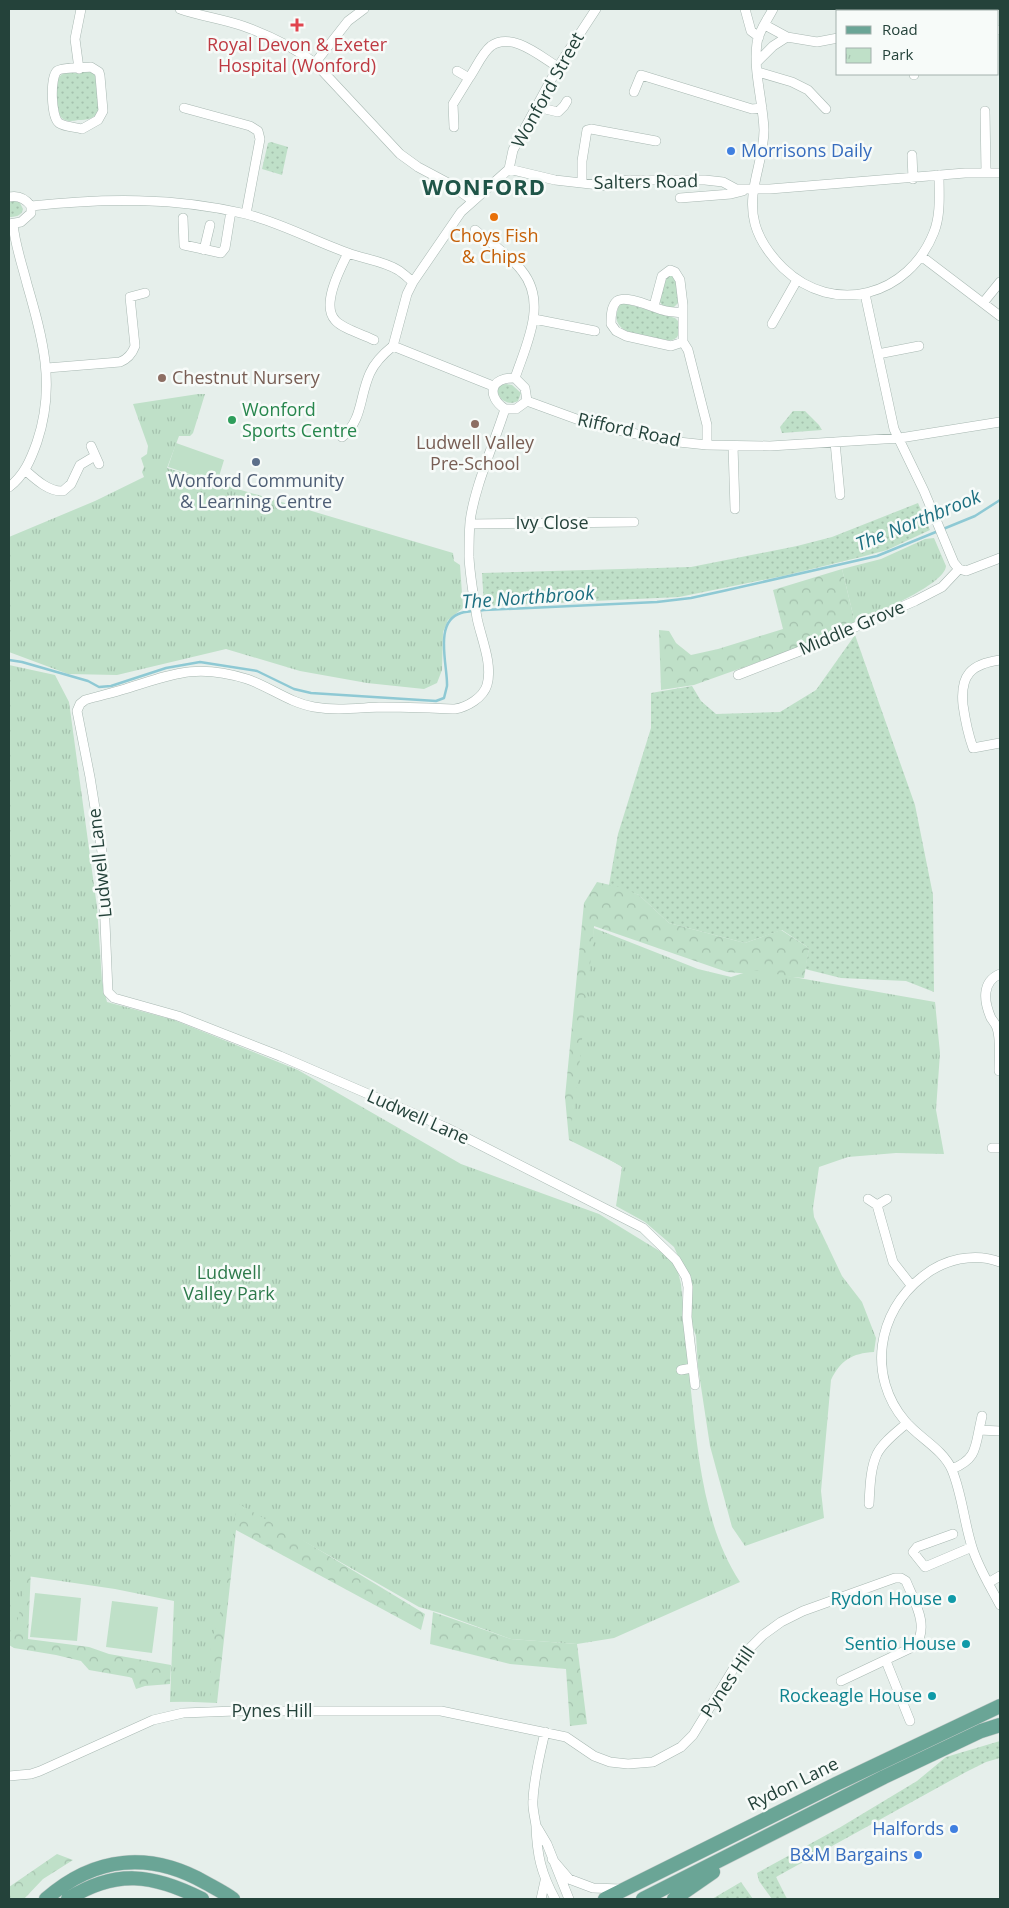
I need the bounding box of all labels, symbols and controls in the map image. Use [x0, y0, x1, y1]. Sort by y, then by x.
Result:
legend [836, 10, 999, 75]
marker: Royal Devon & Exeter Hospital (Wonford) [290, 18, 304, 32]
text: Road [882, 19, 918, 39]
street label: Wonford Street [505, 27, 589, 152]
place label: Royal Devon & Exeter Hospital (Wonford) [207, 32, 388, 77]
text: Park [882, 44, 913, 64]
place label: Morrisons Daily [741, 138, 873, 162]
marker: Morrisons Daily [725, 145, 737, 157]
street label: Salters Road [594, 168, 698, 194]
district label: WONFORD [422, 171, 546, 201]
marker: Choys Fish & Chips [488, 211, 500, 223]
place label: Choys Fish & Chips [450, 223, 538, 268]
place label: Chestnut Nursery [172, 365, 321, 389]
marker: Chestnut Nursery [156, 372, 168, 384]
place label: Wonford Sports Centre [242, 397, 357, 442]
street label: Rifford Road [576, 406, 683, 452]
marker: Wonford Sports Centre [226, 414, 238, 426]
marker: Ludwell Valley Pre-School [469, 418, 481, 430]
place label: Ludwell Valley Pre-School [416, 430, 535, 475]
marker: Wonford Community & Learning Centre [250, 456, 262, 468]
place label: Wonford Community & Learning Centre [168, 468, 345, 513]
water label: The Northbrook [852, 483, 985, 557]
street label: Ivy Close [515, 510, 589, 534]
water label: The Northbrook [461, 579, 596, 615]
street label: Middle Grove [795, 594, 908, 660]
street label: Ludwell Lane [81, 807, 117, 919]
street label: Ludwell Lane [363, 1083, 473, 1149]
park label: Ludwell Valley Park [183, 1260, 275, 1305]
place label: Rydon House [830, 1586, 942, 1610]
marker: Rydon House [946, 1593, 958, 1605]
place label: Sentio House [845, 1631, 956, 1655]
marker: Sentio House [960, 1638, 972, 1650]
street label: Pynes Hill [695, 1641, 760, 1722]
place label: Rockeagle House [779, 1683, 922, 1707]
marker: Rockeagle House [926, 1690, 938, 1702]
street label: Pynes Hill [231, 1698, 313, 1722]
street label: Rydon Lane [743, 1751, 842, 1815]
place label: Halfords [872, 1816, 944, 1840]
marker: Halfords [948, 1823, 960, 1835]
place label: B&M Bargains [789, 1842, 908, 1866]
marker: B&M Bargains [912, 1849, 924, 1861]

